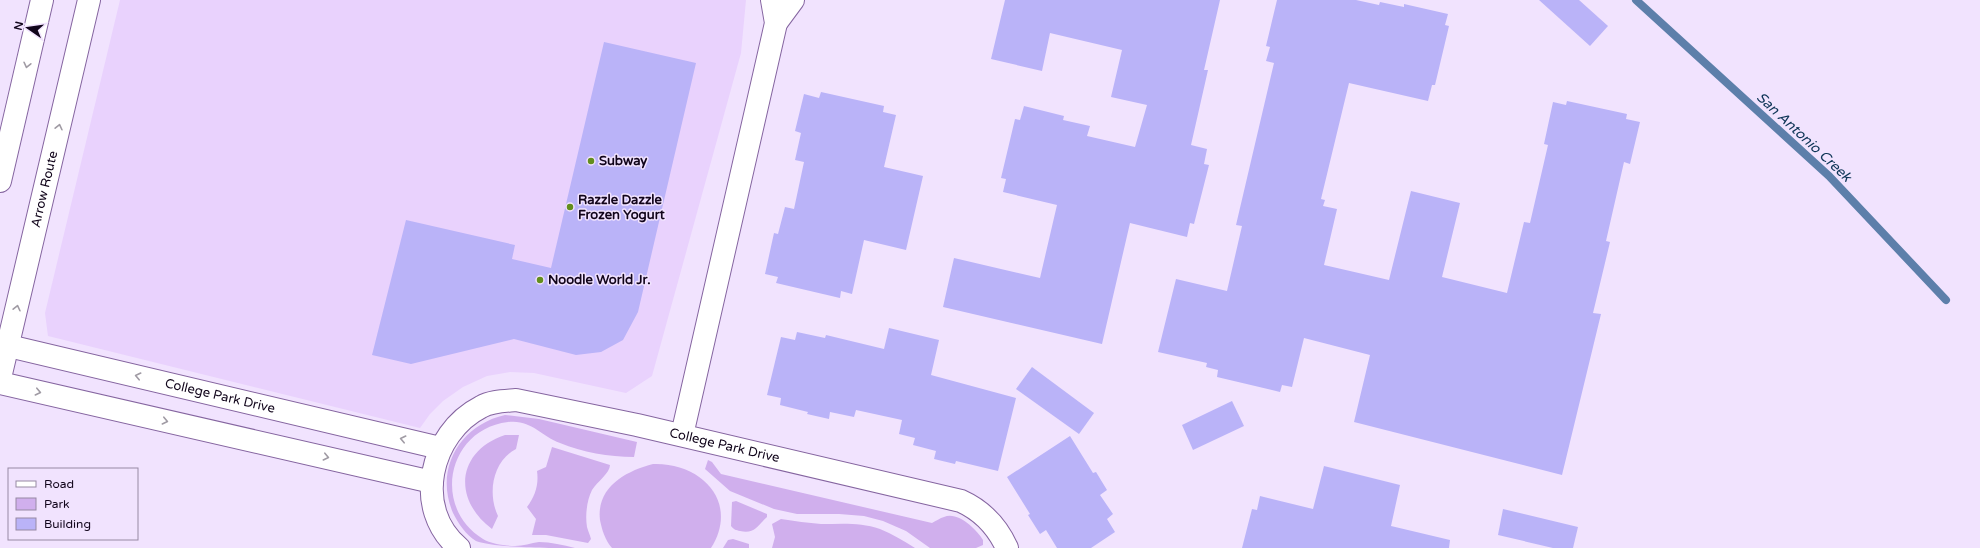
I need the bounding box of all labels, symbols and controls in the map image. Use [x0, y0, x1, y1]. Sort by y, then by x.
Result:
north arrow [8, 8, 48, 48]
text: N [11, 20, 26, 32]
one-way arrow [23, 62, 31, 68]
water label: San Antonio Creek [1753, 89, 1856, 186]
one-way arrow [55, 123, 63, 130]
street label: Arrow Route [28, 149, 61, 229]
place label: Subway [599, 153, 647, 169]
marker: Subway [586, 156, 596, 166]
place label: Razzle Dazzle Frozen Yogurt [578, 192, 665, 223]
marker: Razzle Dazzle Frozen Yogurt [565, 202, 575, 212]
place label: Noodle World Jr. [548, 272, 651, 288]
marker: Noodle World Jr. [535, 275, 545, 285]
one-way arrow [12, 304, 20, 311]
one-way arrow [135, 373, 141, 381]
street label: College Park Drive [163, 375, 277, 417]
one-way arrow [35, 387, 41, 395]
one-way arrow [162, 416, 168, 424]
street label: College Park Drive [668, 425, 781, 466]
one-way arrow [399, 435, 406, 444]
one-way arrow [323, 453, 329, 461]
legend [8, 468, 138, 540]
text: Road [44, 477, 74, 491]
text: Park [44, 497, 70, 511]
text: Building [44, 517, 91, 531]

